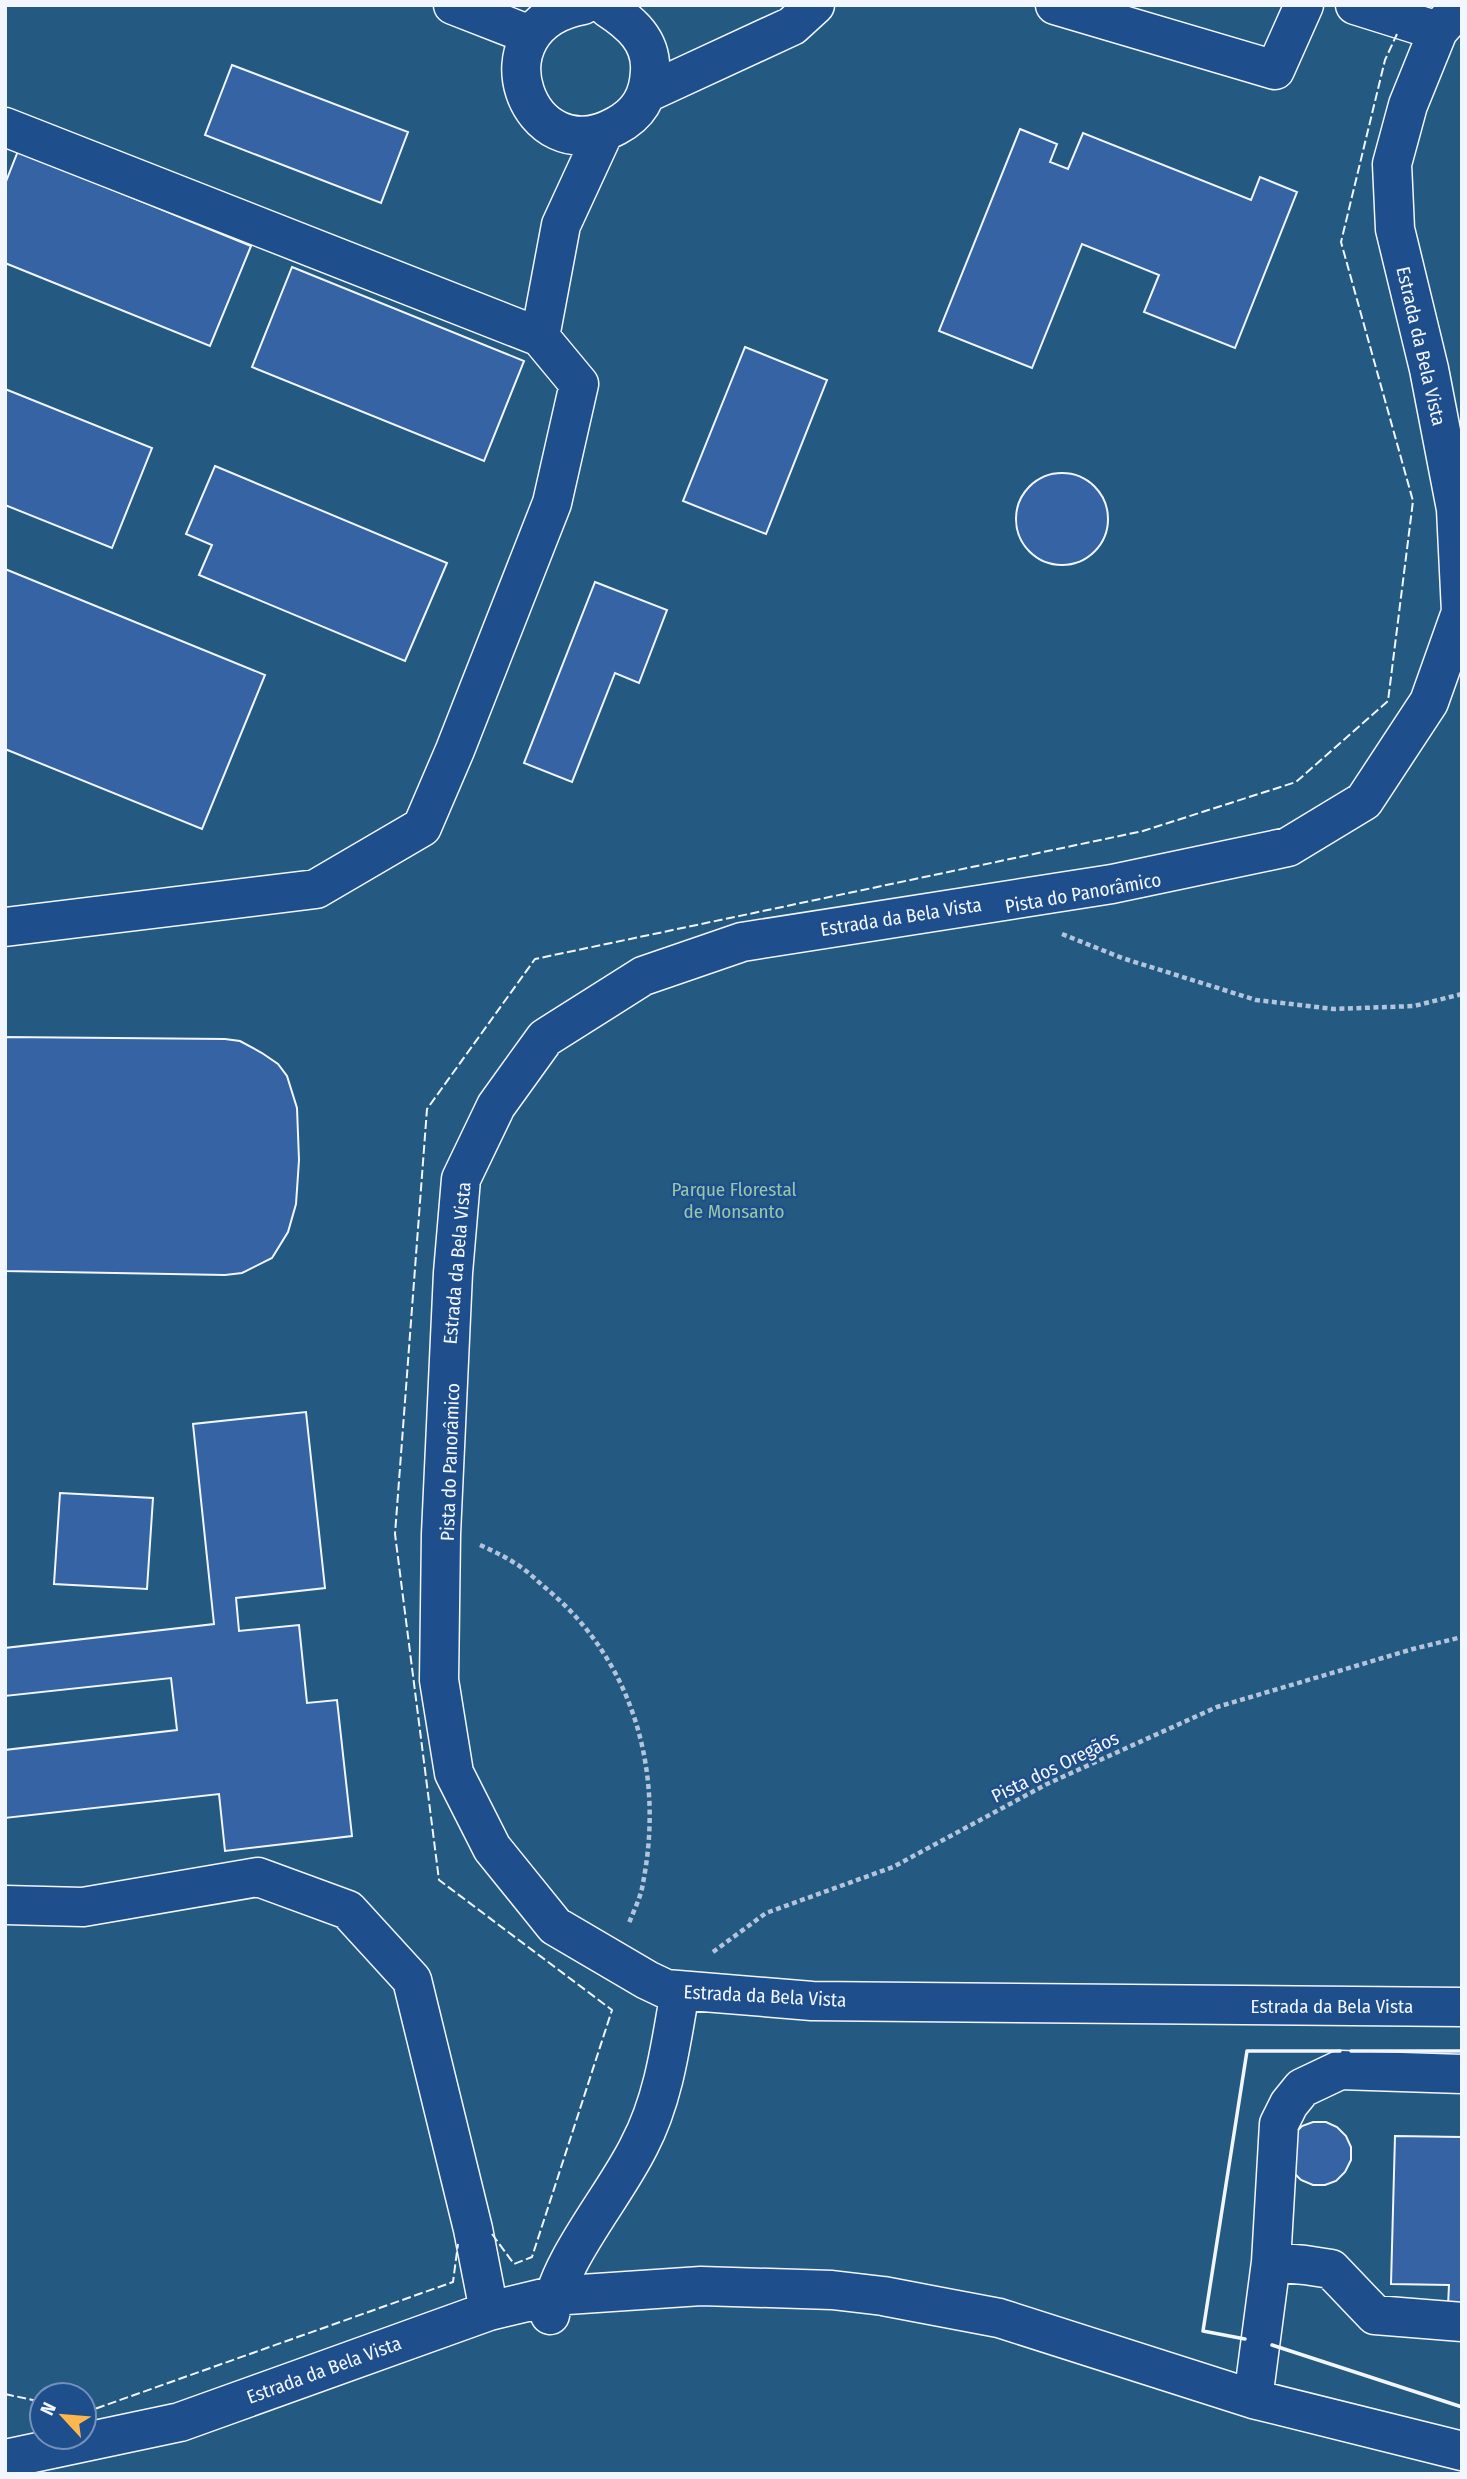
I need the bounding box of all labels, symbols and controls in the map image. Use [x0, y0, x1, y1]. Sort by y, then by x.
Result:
street label: Estrada da Bela Vista [1391, 264, 1451, 428]
street label: Pista do Panorâmico [1003, 868, 1163, 918]
street label: Estrada da Bela Vista [819, 893, 983, 941]
park label: Parque Florestal de Monsanto [671, 1178, 797, 1223]
street label: Estrada da Bela Vista [438, 1181, 476, 1345]
street label: Pista do Panorâmico [436, 1383, 464, 1541]
street label: Pista dos Oregãos [988, 1726, 1122, 1808]
street label: Estrada da Bela Vista [683, 1980, 847, 2012]
street label: Estrada da Bela Vista [1251, 1995, 1413, 2018]
street label: Estrada da Bela Vista [244, 2331, 404, 2409]
north arrow [28, 2381, 98, 2451]
text: N [35, 2399, 61, 2419]

